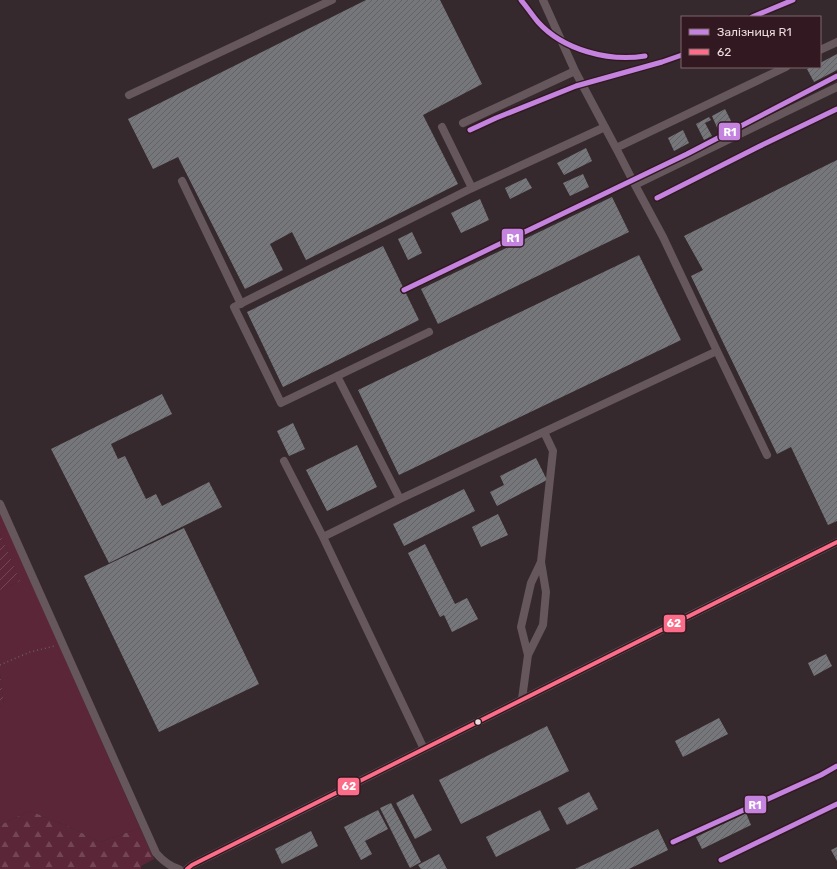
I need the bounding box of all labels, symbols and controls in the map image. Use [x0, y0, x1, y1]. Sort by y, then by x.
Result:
legend [681, 16, 821, 68]
text: Залізниця R1 [717, 25, 792, 39]
text: 62 [717, 45, 731, 59]
line badge: R1 [718, 122, 741, 141]
text: R1 [723, 126, 737, 139]
line badge: R1 [501, 228, 524, 247]
text: R1 [506, 232, 520, 245]
line badge: 62 [663, 614, 686, 633]
text: 62 [667, 617, 681, 630]
unlabelled marker [473, 717, 483, 727]
line badge: 62 [337, 777, 360, 796]
text: 62 [342, 780, 356, 793]
line badge: R1 [744, 795, 767, 814]
text: R1 [748, 799, 762, 812]

